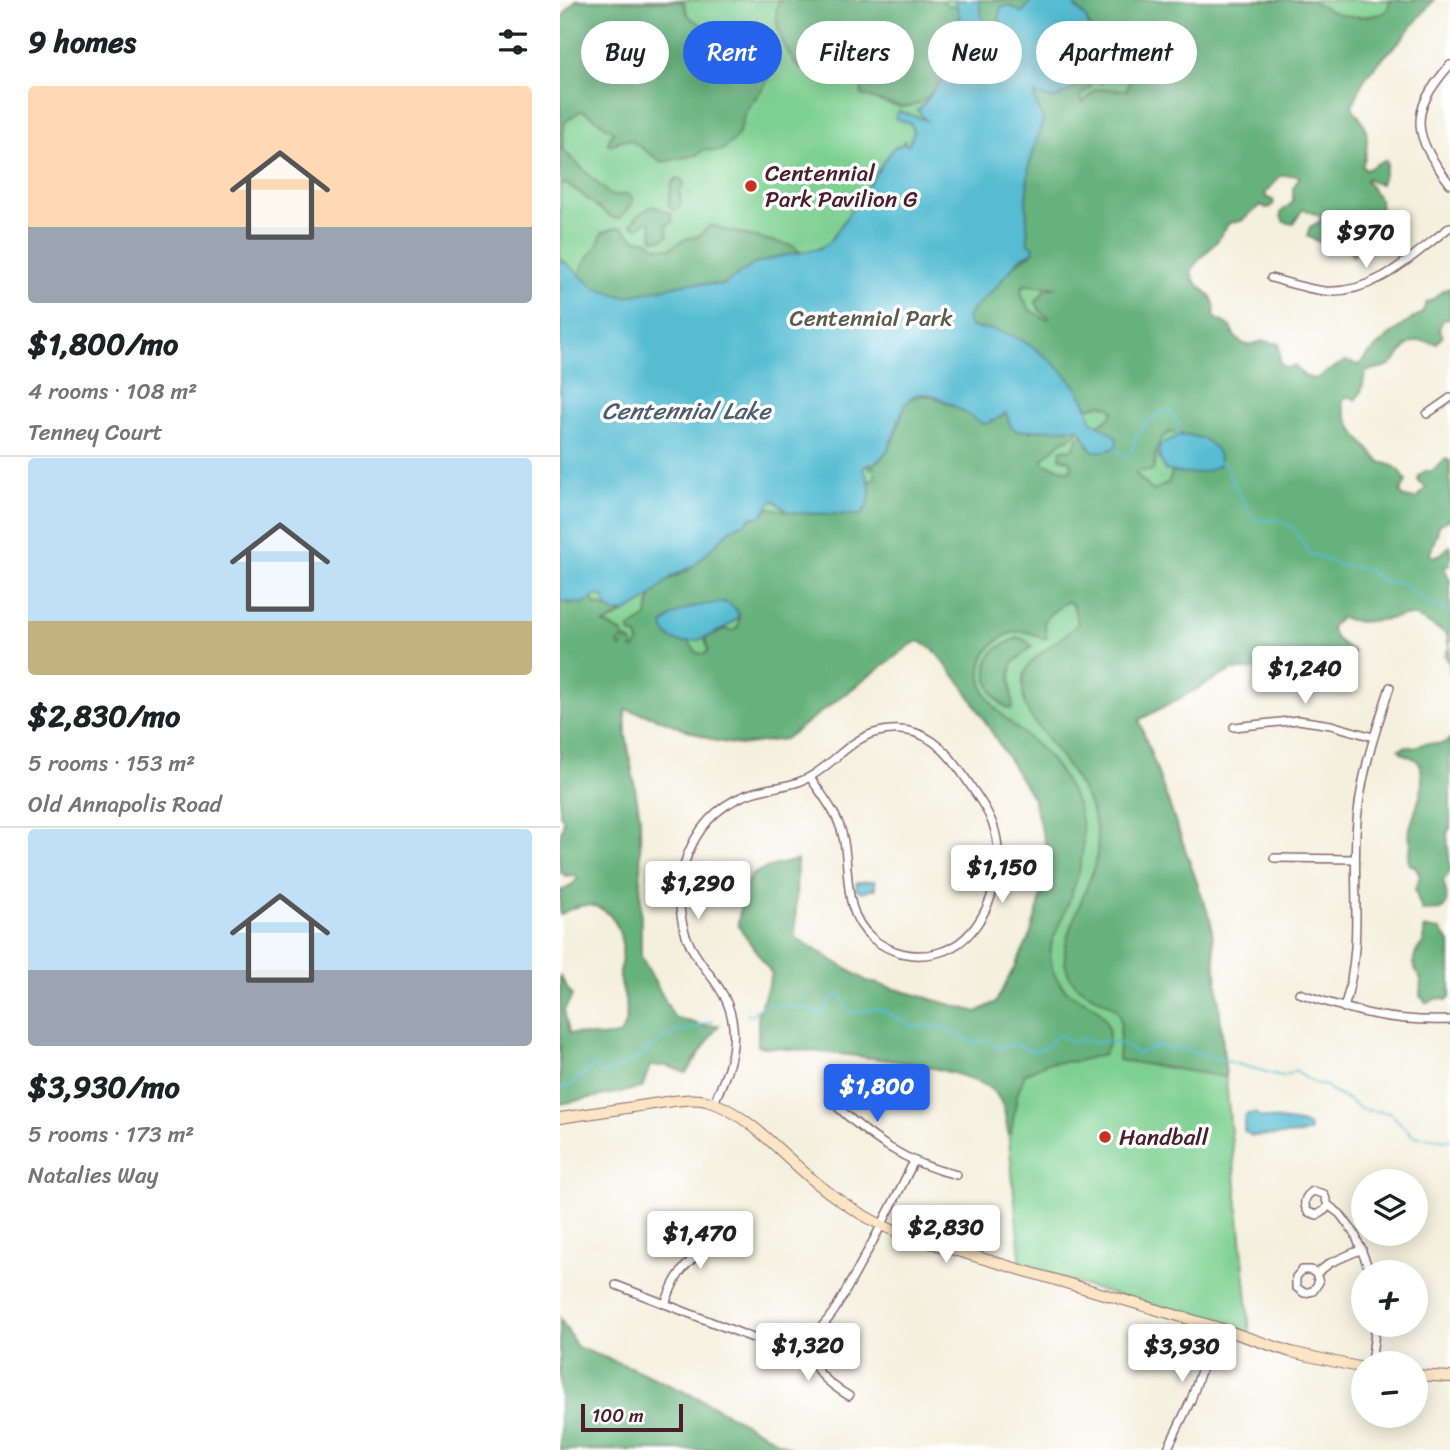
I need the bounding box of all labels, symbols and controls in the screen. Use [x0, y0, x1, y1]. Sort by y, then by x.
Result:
text: 9 homes [28, 15, 136, 69]
chip: Buy [581, 21, 669, 84]
chip: Rent [683, 21, 782, 84]
chip: Filters [796, 21, 914, 84]
chip: New [928, 21, 1022, 84]
chip: Apartment [1036, 21, 1197, 84]
icon: filters [494, 23, 532, 61]
icon: home [217, 132, 343, 258]
place label: Centennial Park Pavilion G [765, 153, 918, 220]
marker: Centennial Park Pavilion G [743, 178, 759, 194]
pin: $970 [1325, 210, 1407, 270]
text: $970 [1337, 212, 1395, 253]
park label: Centennial Park [790, 298, 953, 339]
text: $1,800/mo [28, 317, 178, 371]
text: 4 rooms · 108 m² [28, 371, 197, 412]
water label: Centennial Lake [602, 390, 773, 432]
text: Tenney Court [28, 412, 162, 453]
icon: home [217, 504, 343, 630]
pin: $1,240 [1248, 646, 1362, 706]
text: $1,240 [1268, 648, 1342, 689]
text: $2,830/mo [28, 689, 180, 743]
text: 5 rooms · 153 m² [28, 743, 195, 784]
text: Old Annapolis Road [28, 784, 222, 825]
pin: $1,150 [945, 846, 1059, 905]
text: $1,150 [967, 847, 1037, 888]
pin: $1,290 [641, 862, 755, 921]
text: $1,290 [661, 863, 735, 904]
icon: home [217, 875, 343, 1001]
text: $3,930/mo [28, 1060, 180, 1114]
pin: $1,800 [820, 1064, 934, 1124]
text: $1,800 [840, 1066, 914, 1107]
text: 5 rooms · 173 m² [28, 1114, 194, 1155]
place label: Handball [1119, 1117, 1209, 1158]
marker: Handball [1097, 1129, 1113, 1145]
text: Natalies Way [28, 1155, 158, 1196]
map controls [1351, 1169, 1428, 1428]
button: layers [1351, 1169, 1428, 1246]
pin: $2,830 [889, 1206, 1003, 1265]
text: $2,830 [908, 1207, 984, 1248]
pin: $1,470 [643, 1212, 757, 1271]
text: $1,470 [663, 1213, 737, 1254]
button: + [1351, 1260, 1428, 1337]
pin: $1,320 [751, 1324, 865, 1383]
pin: $3,930 [1125, 1324, 1239, 1384]
text: $1,320 [772, 1325, 844, 1366]
text: $3,930 [1144, 1326, 1220, 1367]
button: − [1351, 1351, 1428, 1428]
text: 100 m [592, 1399, 644, 1432]
scale bar [581, 1401, 682, 1433]

